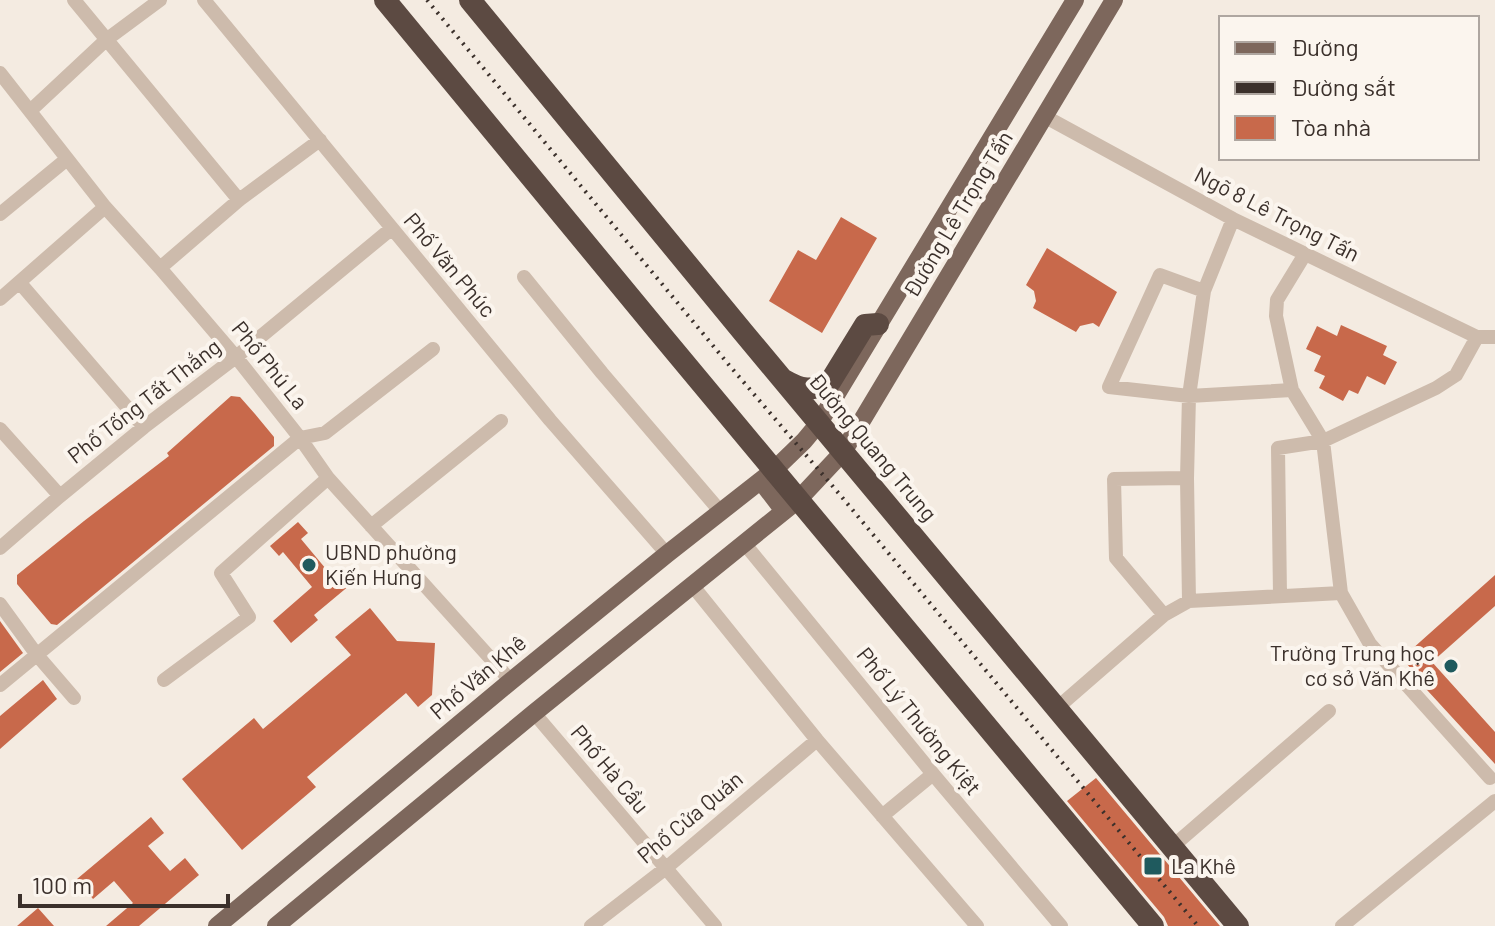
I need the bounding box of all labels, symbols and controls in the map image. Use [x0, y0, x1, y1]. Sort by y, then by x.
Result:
legend [1219, 16, 1479, 160]
text: Đường [1291, 32, 1359, 61]
text: Đường sắt [1291, 72, 1396, 101]
text: Tòa nhà [1291, 112, 1371, 141]
street label: Đường Lê Trọng Tấn [897, 126, 1017, 301]
street label: Ngõ 8 Lê Trọng Tấn [1191, 160, 1364, 266]
street label: Phố Văn Phúc [400, 207, 502, 322]
street label: Phố Phú La [227, 315, 314, 414]
street label: Phố Tống Tất Thắng [62, 332, 225, 468]
street label: Đường Quang Trung [804, 367, 943, 526]
place label: UBND phường Kiến Hưng [325, 538, 457, 589]
marker: UBND phường Kiến Hưng [300, 556, 318, 574]
street label: Phố Văn Khê [424, 629, 531, 724]
place label: Trường Trung học cơ sở Văn Khê [1270, 639, 1435, 690]
street label: Phố Lý Thường Kiệt [852, 641, 987, 799]
marker: Trường Trung học cơ sở Văn Khê [1442, 657, 1460, 675]
street label: Phố Hà Cầu [566, 719, 655, 818]
street label: Phố Cửa Quán [631, 765, 747, 868]
place label: La Khê [1171, 852, 1236, 878]
marker: La Khê [1142, 855, 1164, 877]
scale bar [20, 858, 228, 908]
text: 100 m [32, 870, 92, 899]

